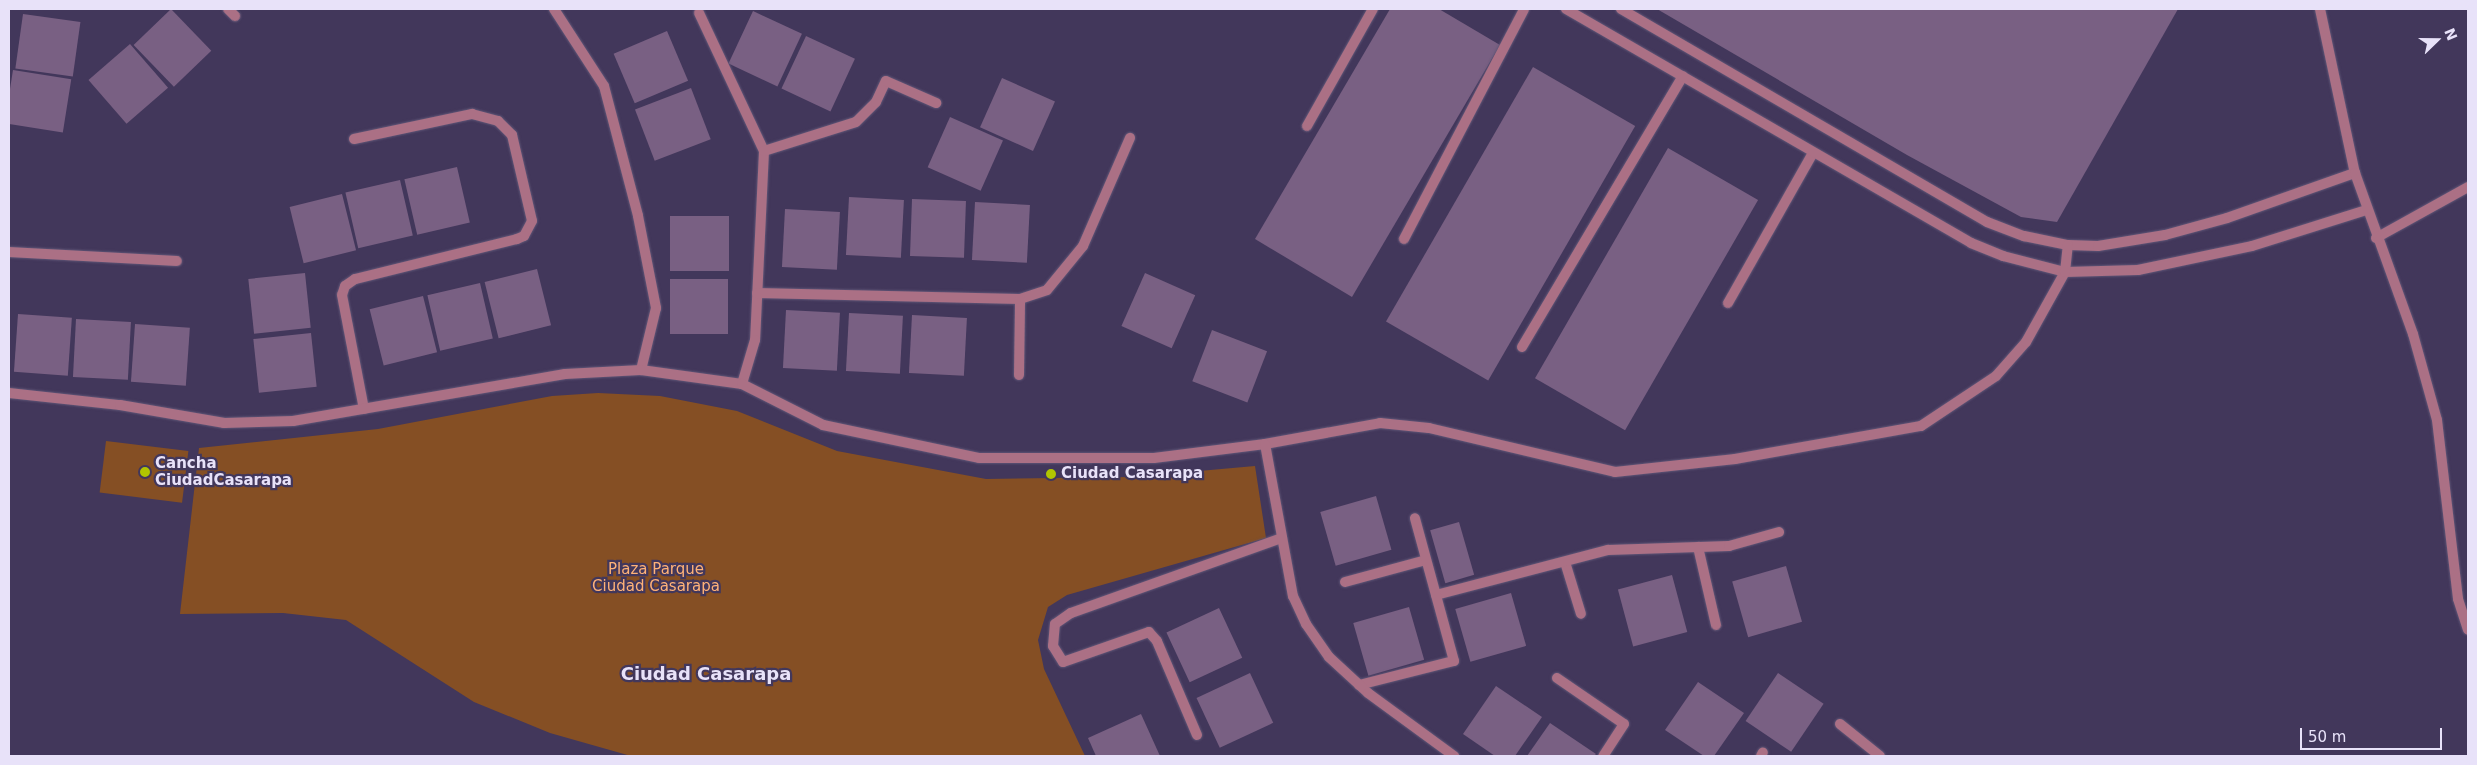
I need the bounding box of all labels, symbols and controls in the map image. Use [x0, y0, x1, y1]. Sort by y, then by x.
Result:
north arrow [2412, 15, 2462, 65]
text: N [2441, 26, 2461, 43]
place label: Cancha CiudadCasarapa [155, 454, 292, 489]
place label: Ciudad Casarapa [1061, 465, 1203, 483]
marker: Cancha CiudadCasarapa [139, 466, 151, 478]
marker: Ciudad Casarapa [1045, 468, 1057, 480]
park label: Plaza Parque Ciudad Casarapa [592, 560, 720, 595]
district label: Ciudad Casarapa [621, 663, 791, 685]
scale bar [2302, 718, 2444, 750]
text: 50 m [2308, 728, 2346, 746]

